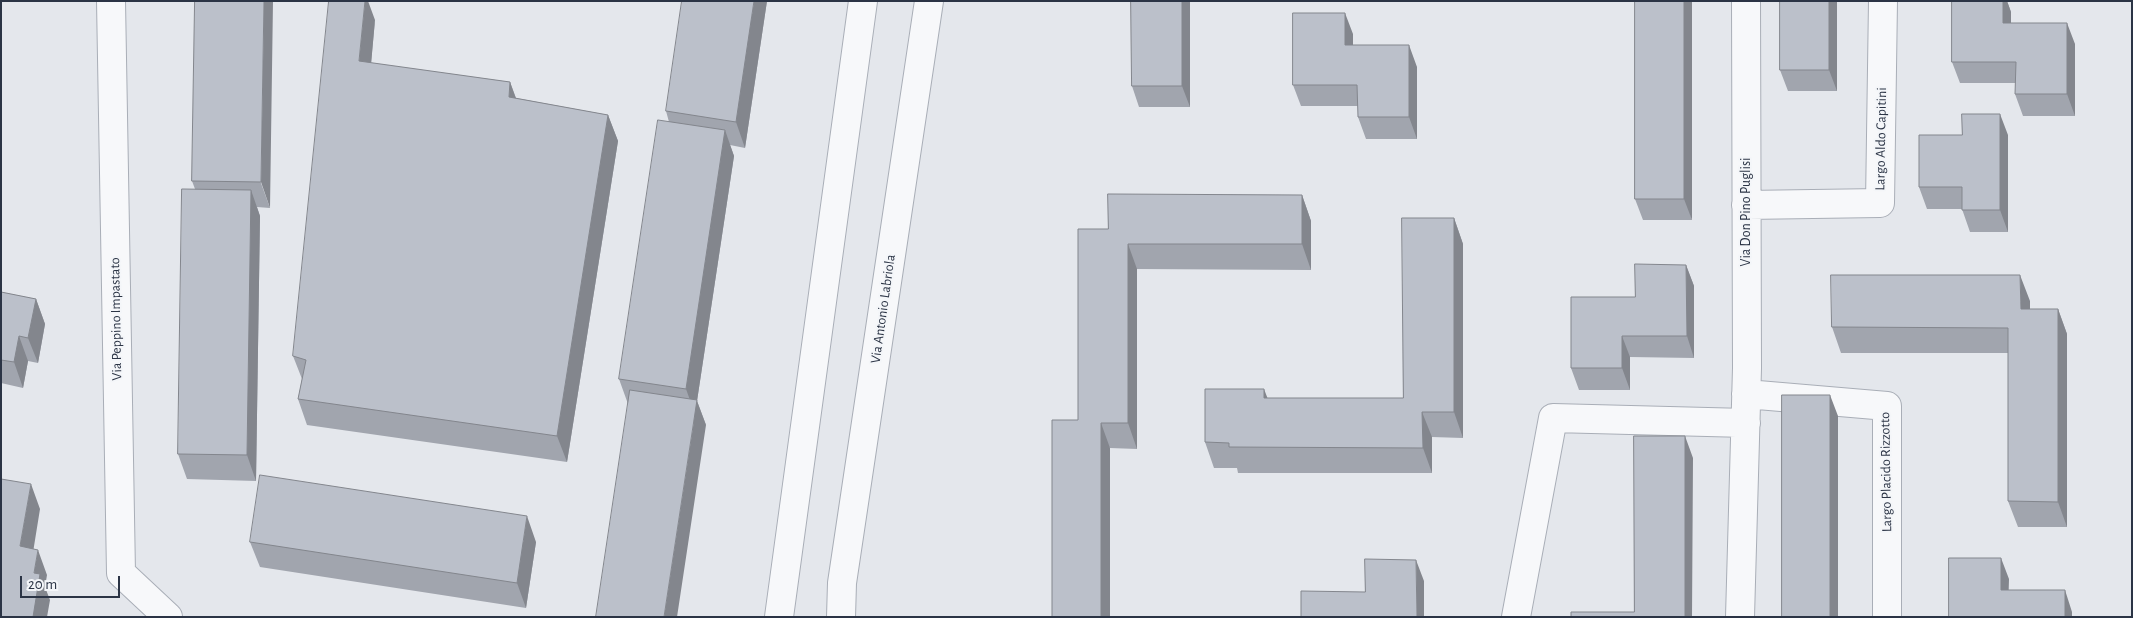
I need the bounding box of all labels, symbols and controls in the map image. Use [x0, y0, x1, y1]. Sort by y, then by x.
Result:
street label: Largo Aldo Capitini [1872, 87, 1890, 191]
street label: Via Don Pino Puglisi [1738, 158, 1754, 266]
street label: Via Antonio Labriola [867, 253, 899, 365]
street label: Via Peppino Impastato [107, 257, 125, 381]
street label: Largo Placido Rizzotto [1877, 412, 1895, 532]
scale bar [22, 566, 122, 598]
text: 20 m [28, 577, 57, 592]

